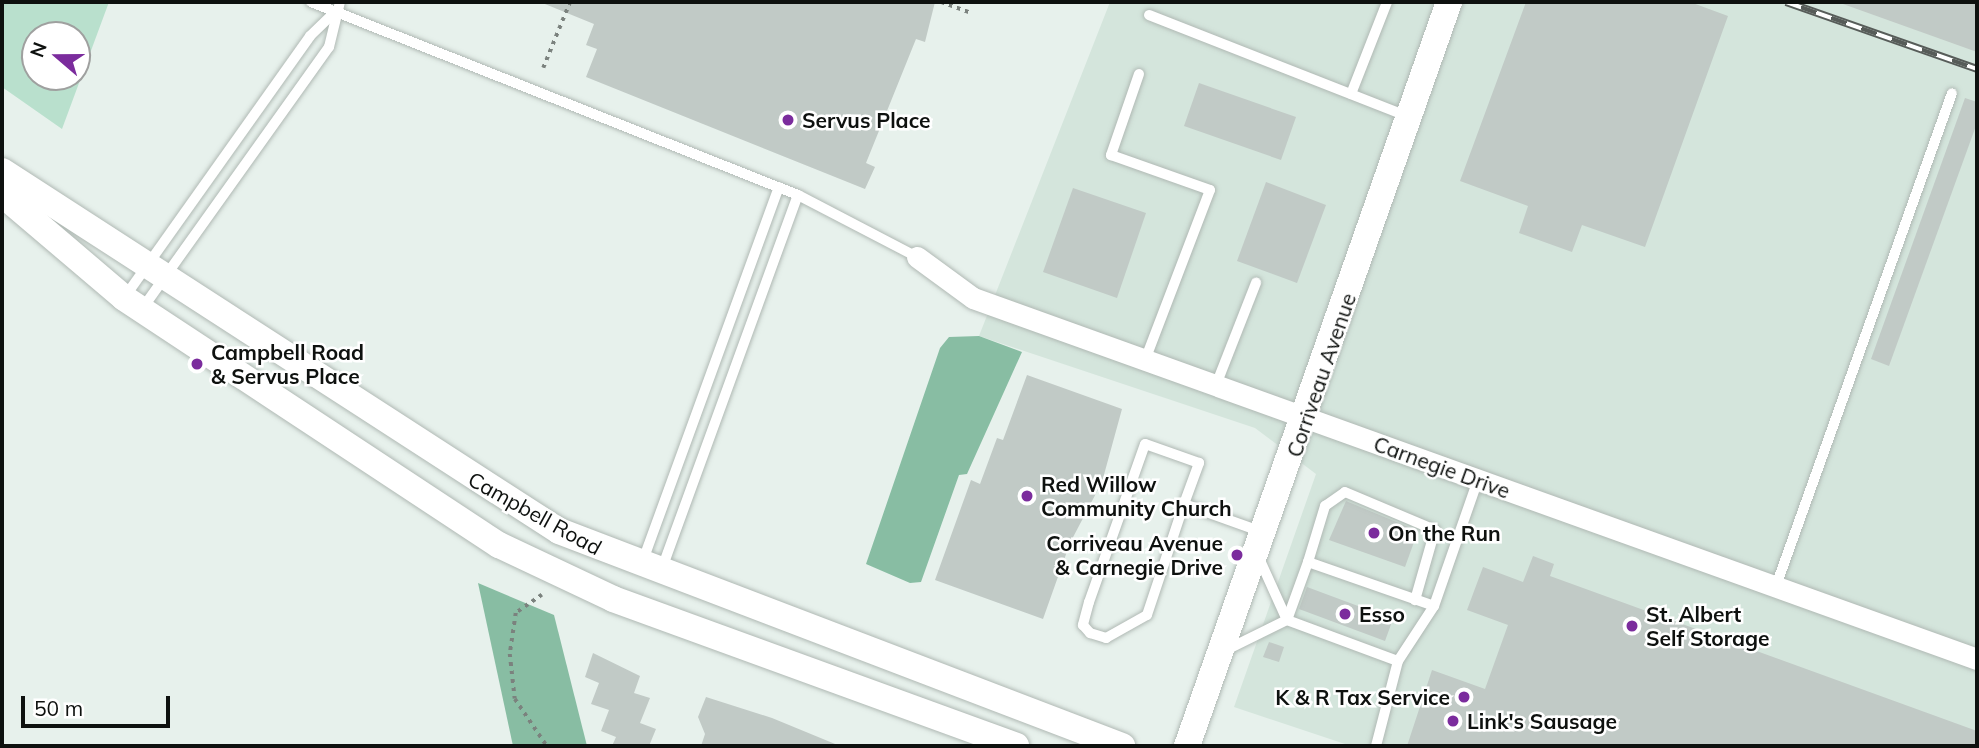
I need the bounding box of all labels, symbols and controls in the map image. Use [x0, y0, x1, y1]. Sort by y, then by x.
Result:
north arrow [21, 21, 91, 91]
text: N [24, 39, 52, 60]
place label: Servus Place [802, 107, 931, 133]
marker: Servus Place [780, 112, 796, 128]
street label: Corriveau Avenue [1281, 290, 1361, 460]
place label: Campbell Road & Servus Place [211, 339, 364, 389]
marker: Campbell Road & Servus Place [189, 356, 205, 372]
street label: Carnegie Drive [1370, 431, 1514, 503]
street label: Campbell Road [464, 466, 606, 560]
place label: Red Willow Community Church [1041, 471, 1232, 521]
marker: Red Willow Community Church [1019, 488, 1035, 504]
place label: On the Run [1388, 520, 1501, 546]
marker: On the Run [1366, 525, 1382, 541]
place label: Corriveau Avenue & Carnegie Drive [1046, 530, 1223, 580]
marker: Corriveau Avenue & Carnegie Drive [1229, 547, 1245, 563]
place label: Esso [1359, 601, 1405, 627]
place label: St. Albert Self Storage [1646, 601, 1769, 651]
marker: Esso [1337, 606, 1353, 622]
marker: St. Albert Self Storage [1624, 618, 1640, 634]
scale bar [24, 682, 173, 726]
place label: K & R Tax Service [1275, 684, 1450, 710]
marker: K & R Tax Service [1456, 689, 1472, 705]
text: 50 m [34, 695, 83, 721]
place label: Link's Sausage [1467, 708, 1617, 734]
marker: Link's Sausage [1445, 713, 1461, 729]

